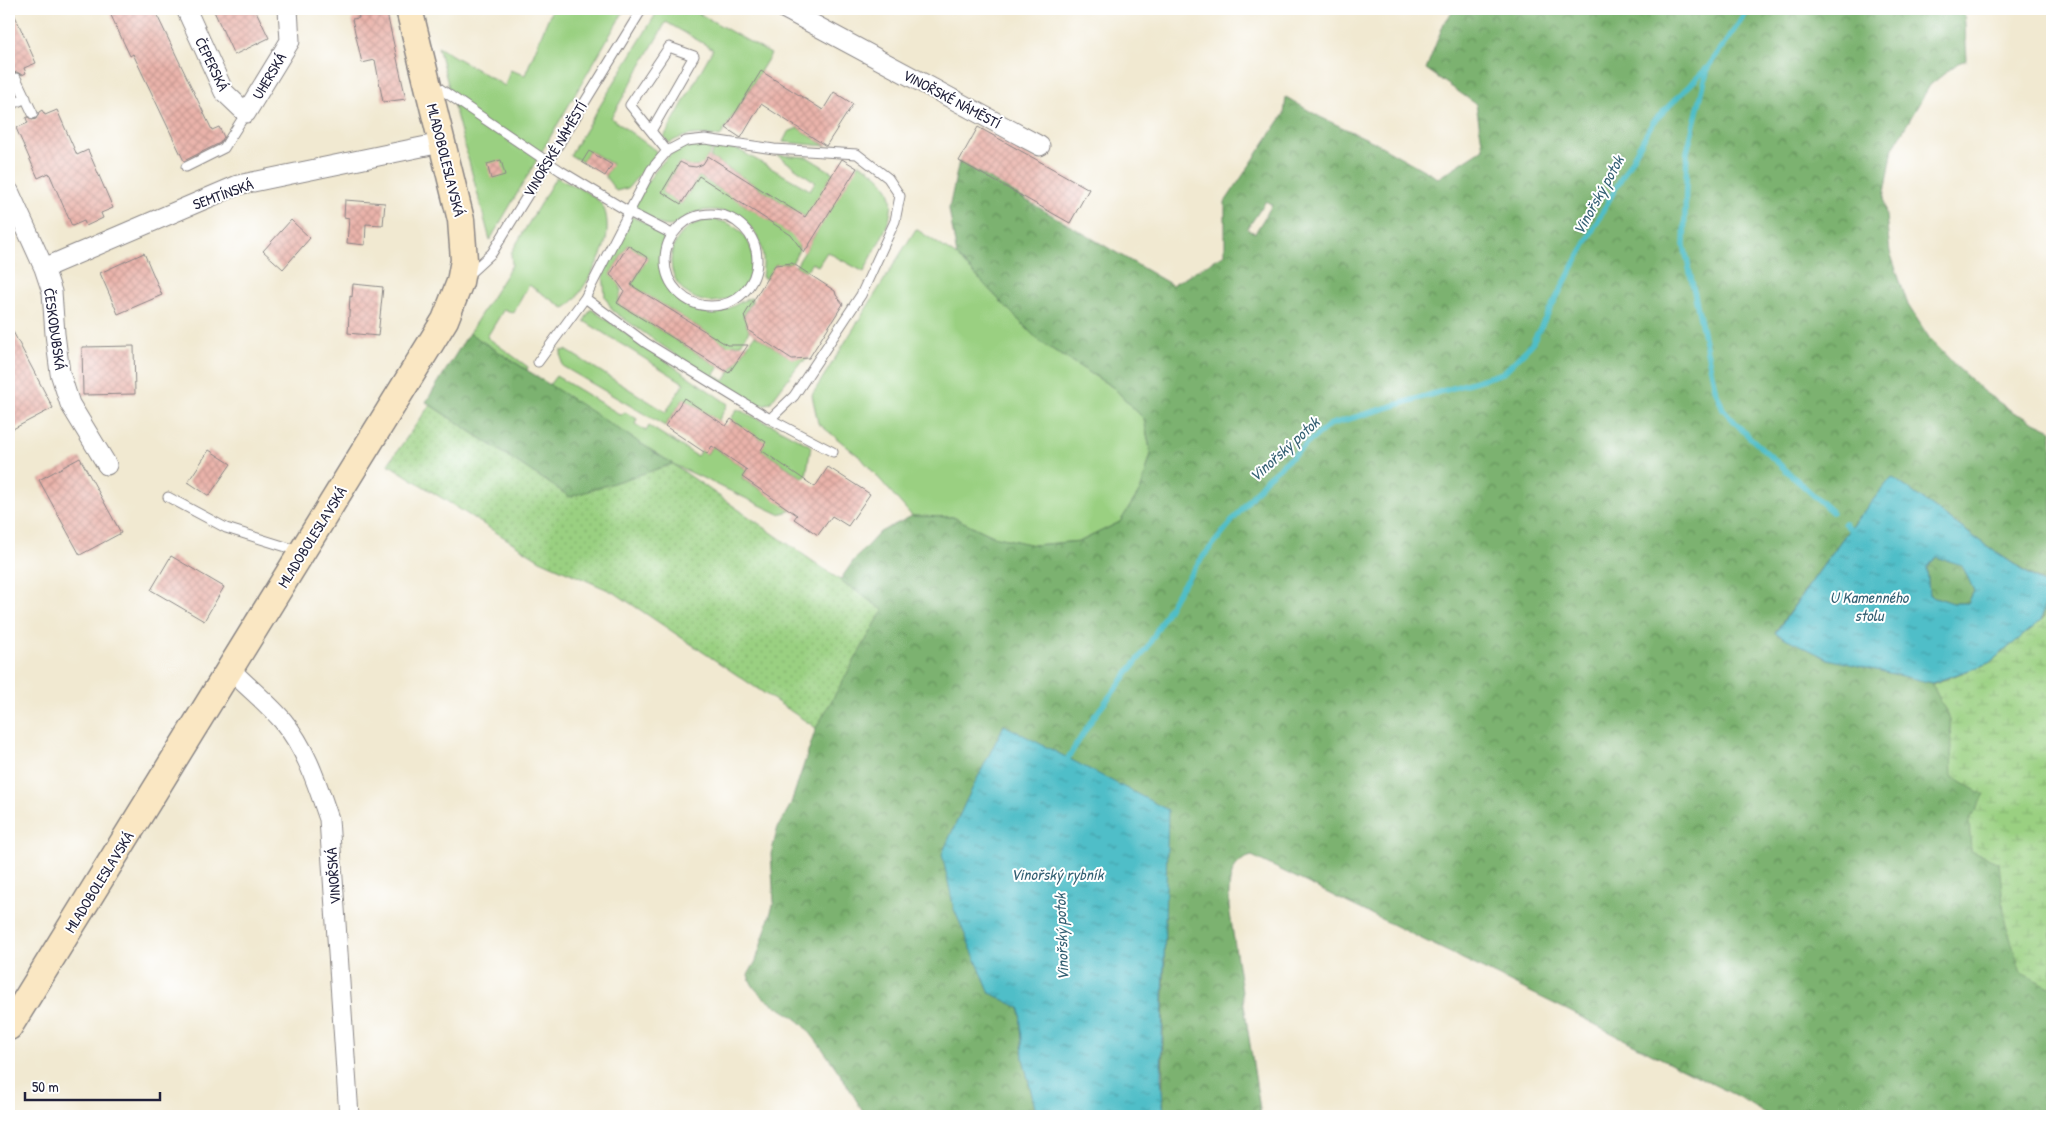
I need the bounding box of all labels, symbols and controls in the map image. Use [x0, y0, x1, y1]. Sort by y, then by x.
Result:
street label: ČEPERSKÁ [190, 34, 234, 95]
street label: UHERSKÁ [247, 48, 291, 103]
street label: VINOŘSKÉ NÁMĚSTÍ [899, 64, 1005, 134]
street label: VINOŘSKÉ NÁMĚSTÍ [518, 97, 592, 201]
street label: MLADOBOLESLAVSKÁ [422, 101, 470, 219]
water label: Vinořský potok [1567, 150, 1630, 239]
street label: SEMTÍNSKÁ [190, 173, 257, 215]
street label: ČESKODUBSKÁ [39, 286, 71, 372]
water label: Vinořský potok [1244, 411, 1325, 486]
street label: MLADOBOLESLAVSKÁ [272, 482, 352, 592]
water label: U Kamenného stolu [1830, 586, 1910, 626]
street label: MLADOBOLESLAVSKÁ [59, 827, 139, 937]
street label: VINOŘSKÁ [320, 846, 345, 905]
water label: Vinořský rybník [1011, 863, 1105, 885]
water label: Vinořský potok [1048, 892, 1074, 981]
scale bar [25, 1070, 160, 1102]
text: 50 m [32, 1076, 59, 1097]

